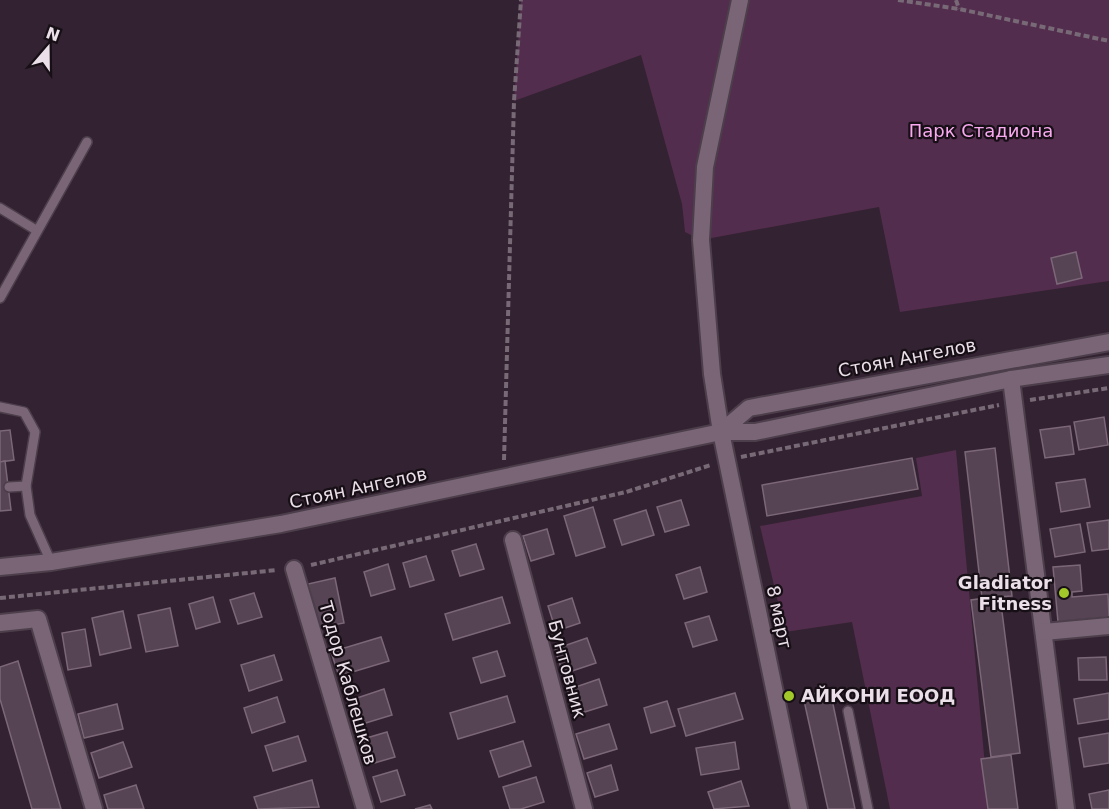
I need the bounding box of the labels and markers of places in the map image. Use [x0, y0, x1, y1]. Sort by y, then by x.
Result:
place label: Gladiator Fitness [958, 572, 1052, 614]
marker: Gladiator Fitness [1057, 586, 1071, 600]
place label: АЙКОНИ ЕООД [801, 685, 955, 706]
marker: АЙКОНИ ЕООД [782, 689, 796, 703]

